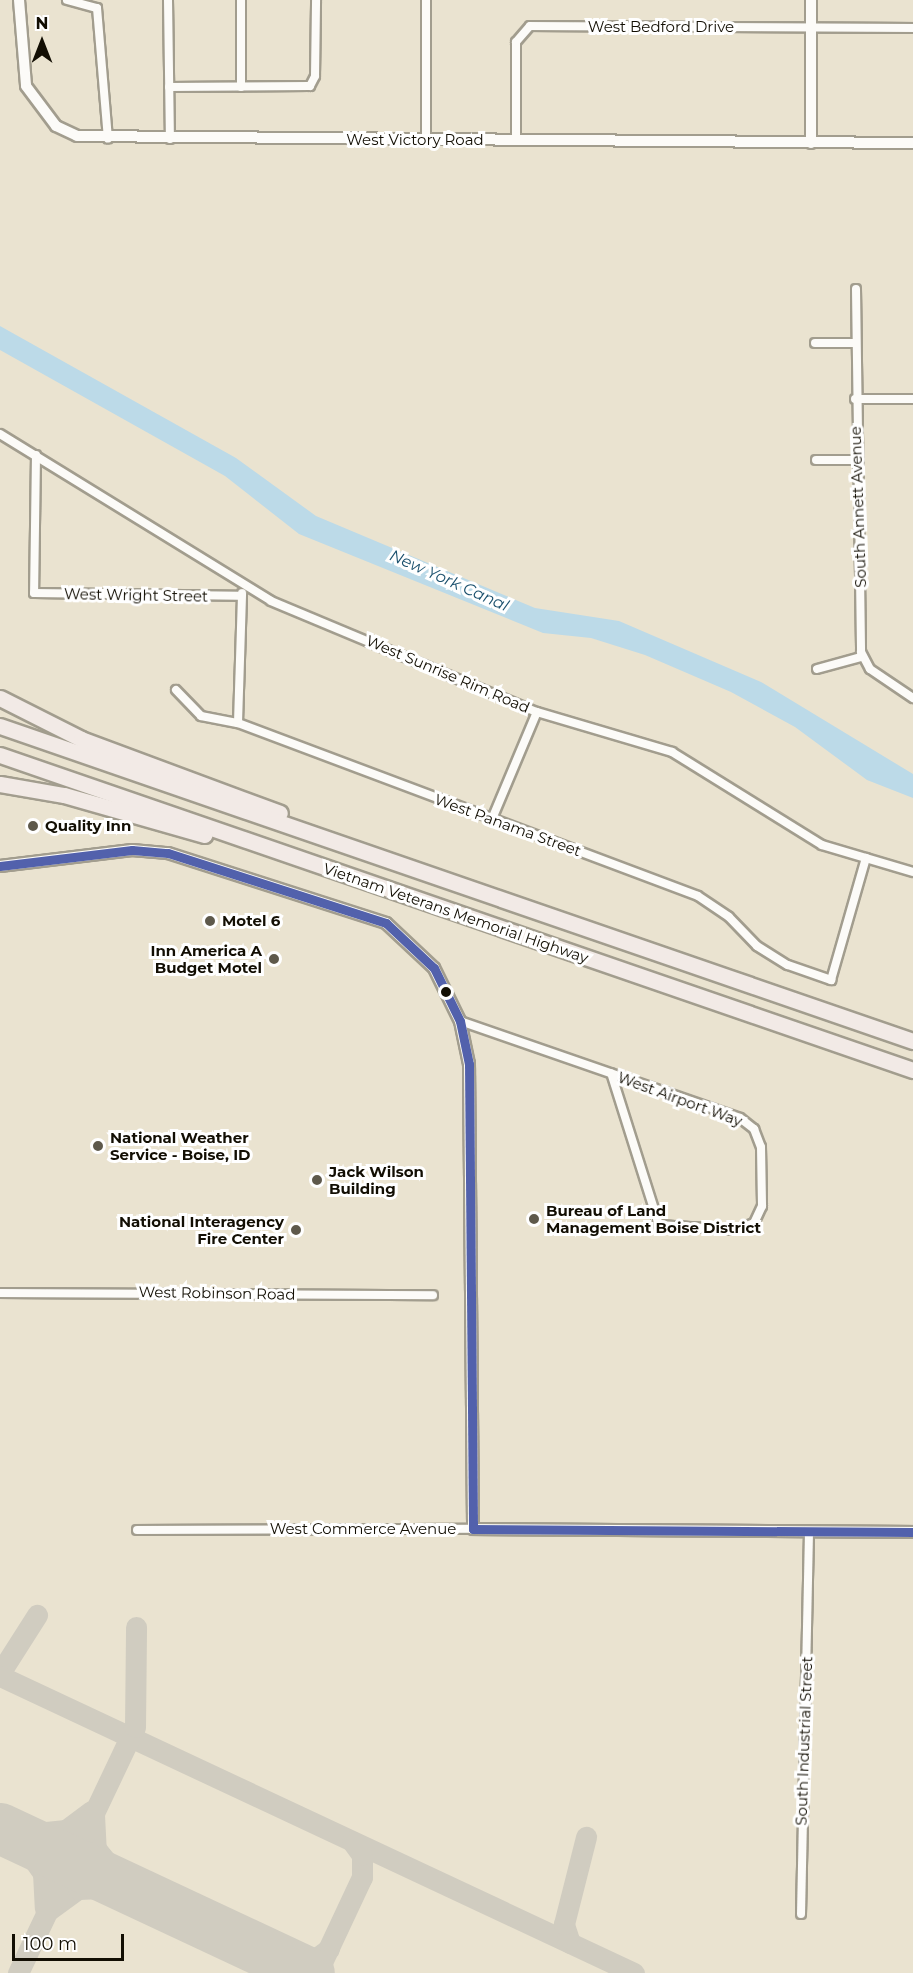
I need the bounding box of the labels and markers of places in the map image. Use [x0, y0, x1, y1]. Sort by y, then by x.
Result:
place label: Quality Inn [45, 817, 131, 835]
marker: Quality Inn [26, 819, 40, 833]
place label: Motel 6 [222, 912, 280, 930]
marker: Motel 6 [203, 914, 217, 928]
place label: Inn America A Budget Motel [151, 941, 262, 976]
marker: Inn America A Budget Motel [267, 952, 281, 966]
unlabelled marker [440, 986, 452, 998]
place label: National Weather Service - Boise, ID [110, 1128, 250, 1163]
marker: National Weather Service - Boise, ID [91, 1139, 105, 1153]
place label: Jack Wilson Building [329, 1162, 424, 1197]
marker: Jack Wilson Building [310, 1173, 324, 1187]
place label: Bureau of Land Management Boise District [546, 1201, 761, 1236]
place label: National Interagency Fire Center [119, 1212, 284, 1247]
marker: Bureau of Land Management Boise District [527, 1212, 541, 1226]
marker: National Interagency Fire Center [289, 1223, 303, 1237]

